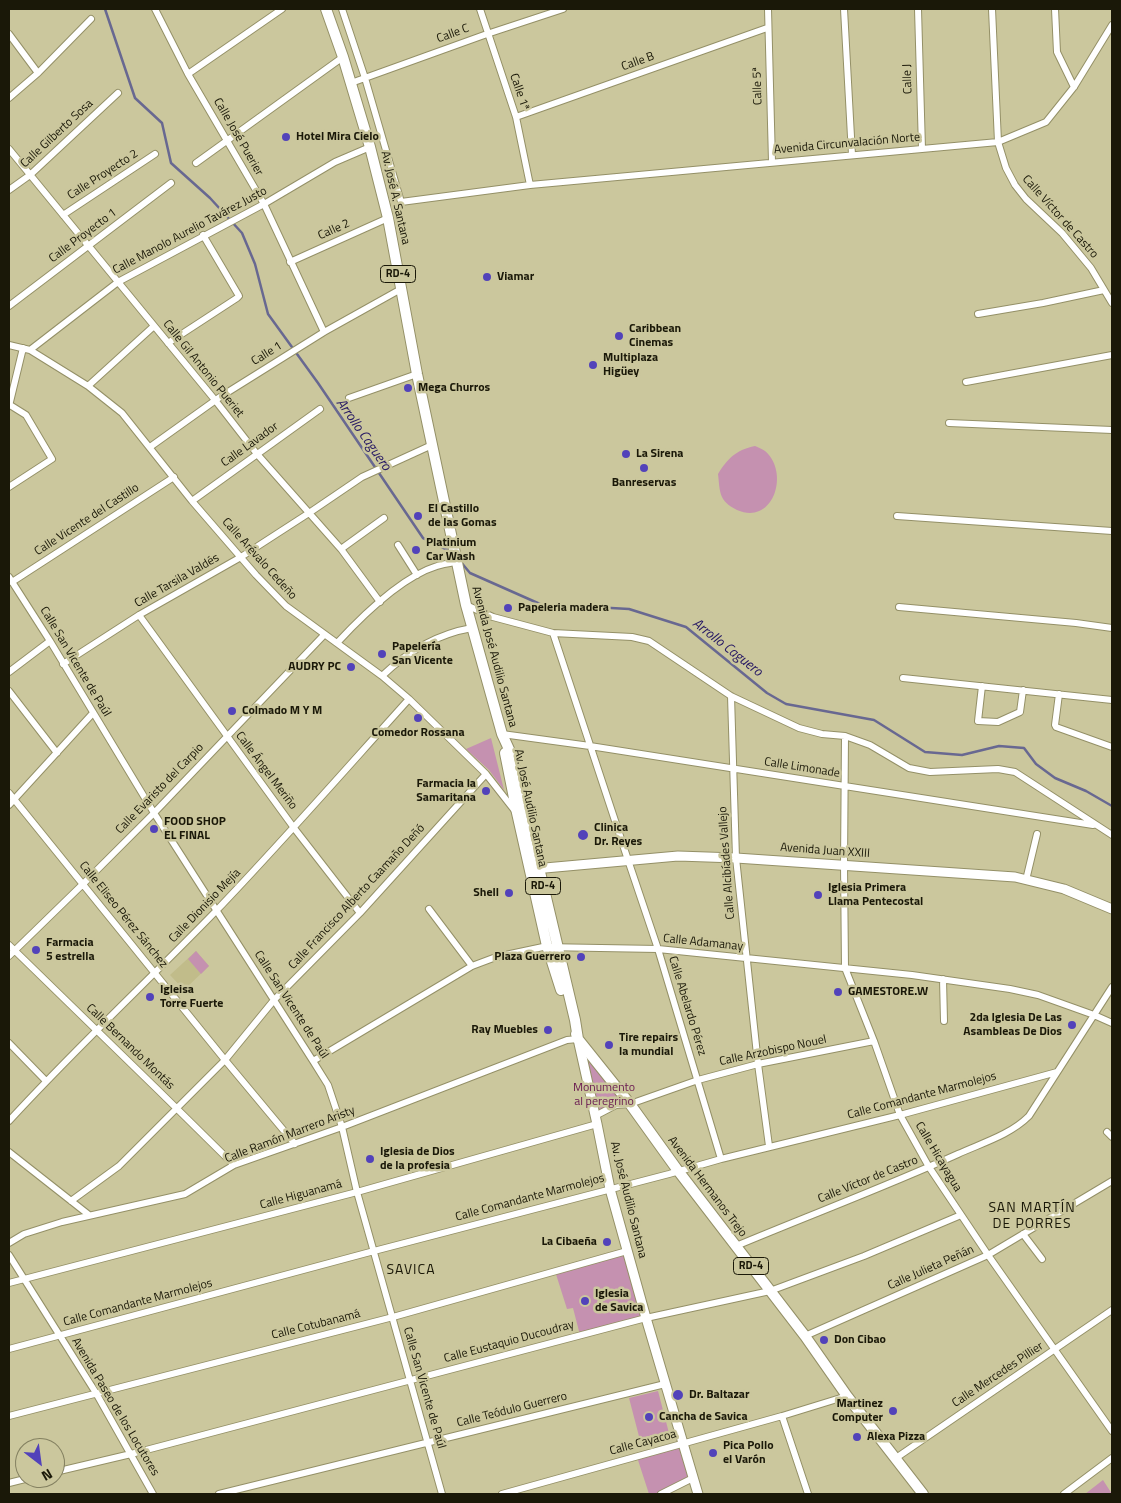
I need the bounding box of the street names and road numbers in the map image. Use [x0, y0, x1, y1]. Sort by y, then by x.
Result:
street label: Calle C [435, 22, 471, 46]
street label: Calle B [619, 49, 657, 75]
street label: Calle J [900, 64, 916, 94]
street label: Calle 5ª [750, 67, 766, 105]
street label: Calle 1ª [506, 72, 532, 112]
street label: Calle José Puerier [210, 96, 266, 178]
street label: Calle Gilberto Sosa [18, 97, 96, 171]
street label: Avenida Circunvalación Norte [773, 130, 921, 158]
street label: Calle Proyecto 2 [65, 147, 141, 203]
street label: Av. José A. Santana [377, 150, 413, 246]
street label: Calle Víctor de Castro [1019, 173, 1101, 261]
street label: Calle Manolo Aurelio Tavárez Justo [110, 184, 270, 278]
street label: Calle Proyecto 1 [46, 206, 120, 266]
street label: Calle 2 [316, 217, 352, 243]
road number: RD-4 [380, 266, 416, 282]
street label: Calle Gil Antonio Pueriet [159, 317, 247, 421]
street label: Calle 1 [249, 339, 285, 369]
street label: Calle Lavador [219, 419, 281, 471]
street label: Calle Vicente del Castillo [32, 481, 142, 559]
street label: Calle Arévalo Cedeño [219, 515, 299, 603]
street label: Calle Tarsila Valdés [132, 551, 222, 611]
street label: Avenida José Audilio Santana [468, 585, 520, 729]
street label: Calle San Vicente de Paúl [36, 604, 114, 720]
street label: Calle Ángel Meriño [232, 729, 300, 813]
street label: Calle Evaristo del Carpio [113, 741, 207, 837]
street label: Av. José Audilio Santana [510, 748, 550, 868]
street label: Calle Limonade [763, 755, 841, 781]
street label: Calle Alcibíades Vallejo [716, 806, 738, 920]
street label: Calle Francisco Alberto Caamaño Deñó [286, 821, 428, 973]
street label: Avenida Juan XXIII [780, 841, 870, 861]
street label: Calle Eliseo Pérez Sánchez [76, 859, 170, 971]
street label: Calle Dionisio Mejía [166, 866, 244, 946]
road number: RD-4 [526, 878, 560, 894]
street label: Calle Adamanay [662, 932, 744, 954]
street label: Calle San Vicente de Paúl [251, 948, 331, 1062]
street label: Calle Abelardo Pérez [665, 955, 709, 1057]
street label: Calle Bernando Montás [83, 1001, 177, 1093]
street label: Calle Arzobispo Nouel [718, 1033, 828, 1069]
street label: Calle Comandante Marmolejos [846, 1069, 998, 1123]
street label: Calle Ramón Marrero Aristy [223, 1103, 357, 1167]
street label: Calle Hicayagua [911, 1119, 965, 1195]
street label: Avenida Hermanos Trejo [664, 1134, 750, 1240]
street label: Av. José Audilio Santana [606, 1140, 650, 1260]
street label: Calle Víctor de Castro [816, 1153, 920, 1207]
street label: Calle Comandante Marmolejos [454, 1171, 606, 1225]
street label: Calle Higuanamá [258, 1177, 344, 1213]
street label: Calle Julieta Peñán [886, 1243, 976, 1293]
road number: RD-4 [734, 1258, 768, 1274]
street label: Calle Comandante Marmolejos [62, 1276, 214, 1330]
street label: Calle Cotubanamá [270, 1307, 362, 1343]
street label: Calle Eustaquio Ducoudray [442, 1318, 576, 1366]
street label: Calle San Vicente de Paúl [400, 1326, 448, 1450]
street label: Avenida Paseo de los Locutores [68, 1335, 162, 1479]
street label: Calle Mercedes Pillier [950, 1339, 1046, 1411]
street label: Calle Teódulo Guerrero [455, 1389, 569, 1431]
street label: Calle Cayacoa [608, 1427, 678, 1459]

